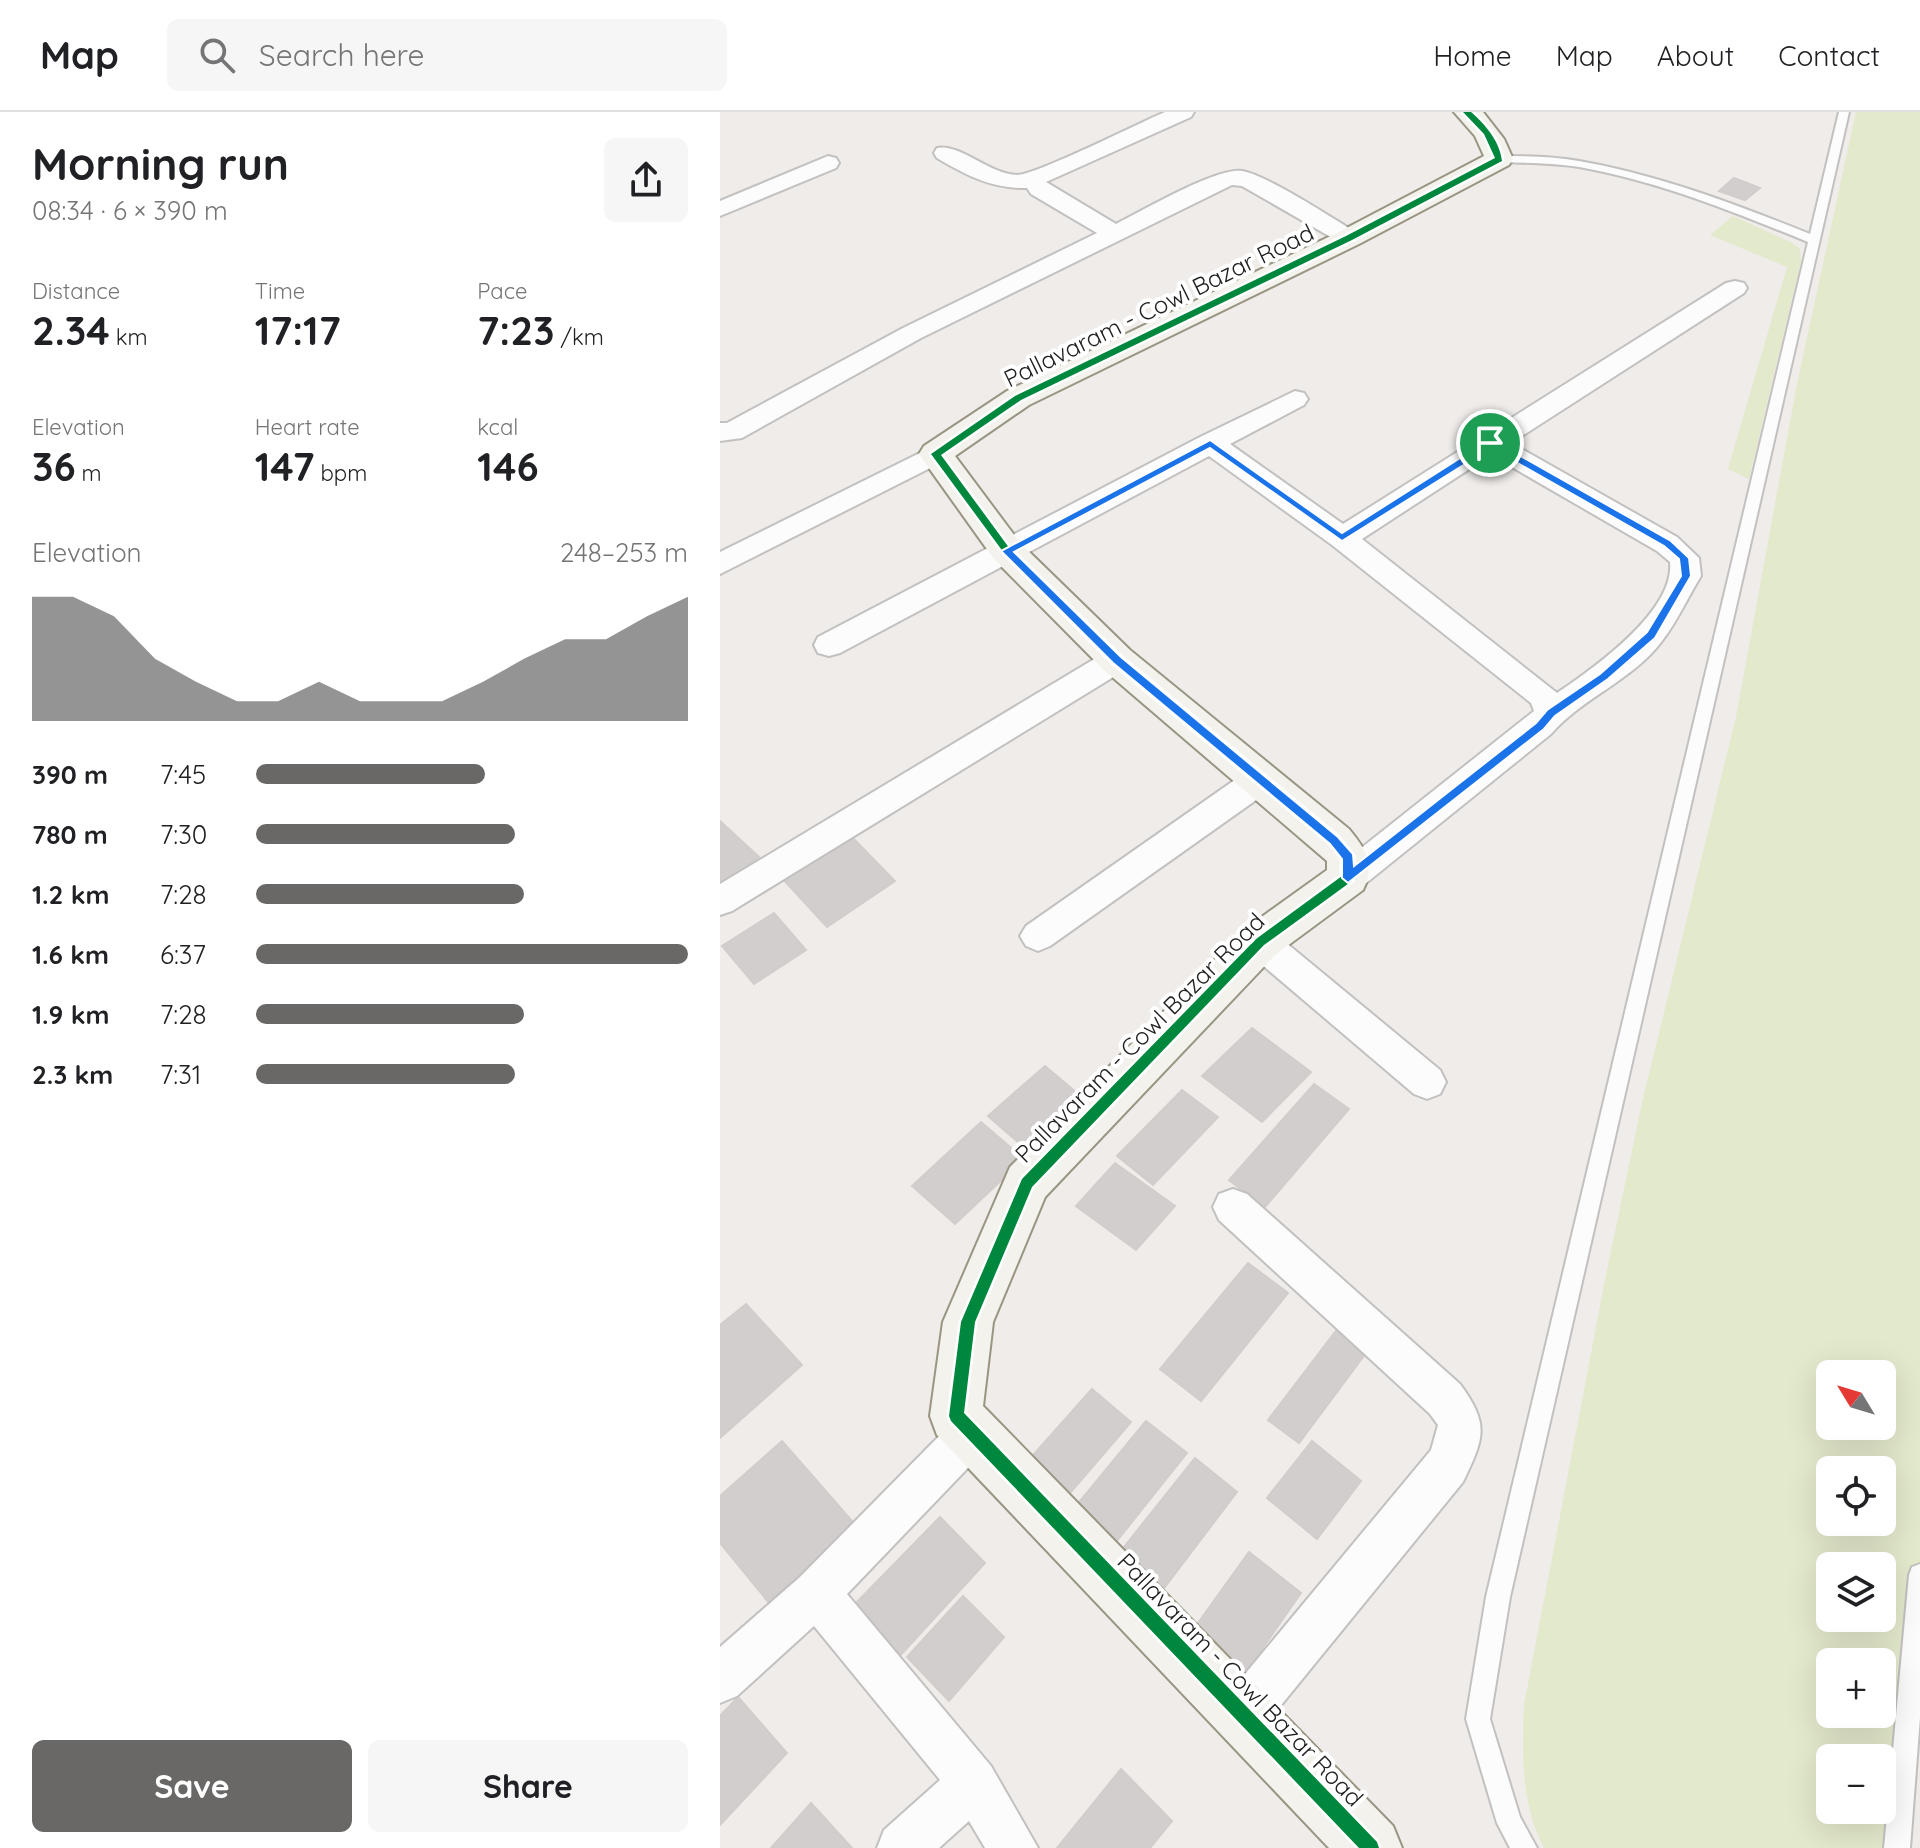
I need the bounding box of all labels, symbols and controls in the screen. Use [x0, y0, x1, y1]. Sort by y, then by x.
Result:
search box [167, 19, 727, 91]
text: Map [40, 31, 119, 79]
icon: search [195, 33, 239, 77]
text: Search here [259, 36, 424, 74]
text: Home [1433, 38, 1512, 73]
text: Map [1556, 38, 1613, 73]
text: About [1657, 38, 1734, 73]
text: Contact [1778, 38, 1880, 73]
text: Morning run [32, 136, 289, 191]
button: share [604, 138, 688, 222]
text: 08:34 · 6 × 390 m [32, 194, 228, 227]
street label: Pallavaram - Cowl Bazar Road [999, 217, 1318, 393]
text: Distance [32, 277, 120, 305]
text: Time [255, 277, 305, 305]
text: Pace [477, 277, 528, 305]
text: 2.34 [32, 305, 110, 355]
text: 17:17 [255, 305, 341, 355]
text: 7:23 [477, 305, 554, 355]
text: km [110, 323, 148, 351]
text: /km [554, 323, 604, 351]
pin [1456, 409, 1524, 477]
text: Elevation [32, 413, 125, 441]
text: Heart rate [255, 413, 360, 441]
text: kcal [477, 413, 518, 441]
icon: arrive [1468, 421, 1512, 465]
text: 36 [32, 441, 76, 491]
text: 147 [255, 441, 315, 491]
text: 146 [477, 441, 539, 491]
text: m [76, 459, 102, 487]
text: bpm [315, 459, 367, 487]
text: Elevation [32, 536, 142, 569]
text: 248–253 m [560, 536, 688, 569]
text: 390 m [32, 758, 108, 791]
text: 7:45 [160, 758, 206, 791]
text: 780 m [32, 818, 108, 851]
text: 7:30 [160, 818, 207, 851]
text: 1.2 km [32, 878, 109, 911]
text: 7:28 [160, 878, 207, 911]
street label: Pallavaram - Cowl Bazar Road [1008, 906, 1270, 1168]
text: 1.6 km [32, 938, 109, 971]
text: 6:37 [160, 938, 206, 971]
text: 1.9 km [32, 998, 109, 1031]
text: 7:28 [160, 998, 207, 1031]
text: 2.3 km [32, 1058, 113, 1091]
text: 7:31 [160, 1058, 201, 1091]
north arrow [1816, 1360, 1896, 1440]
map controls [1816, 1360, 1896, 1824]
button: locate [1816, 1456, 1896, 1536]
street label: Pallavaram - Cowl Bazar Road [1112, 1546, 1370, 1812]
button: layers [1816, 1552, 1896, 1632]
button: + [1816, 1648, 1896, 1728]
button: Save [32, 1740, 352, 1832]
button: Share [368, 1740, 688, 1832]
button: − [1816, 1744, 1896, 1824]

